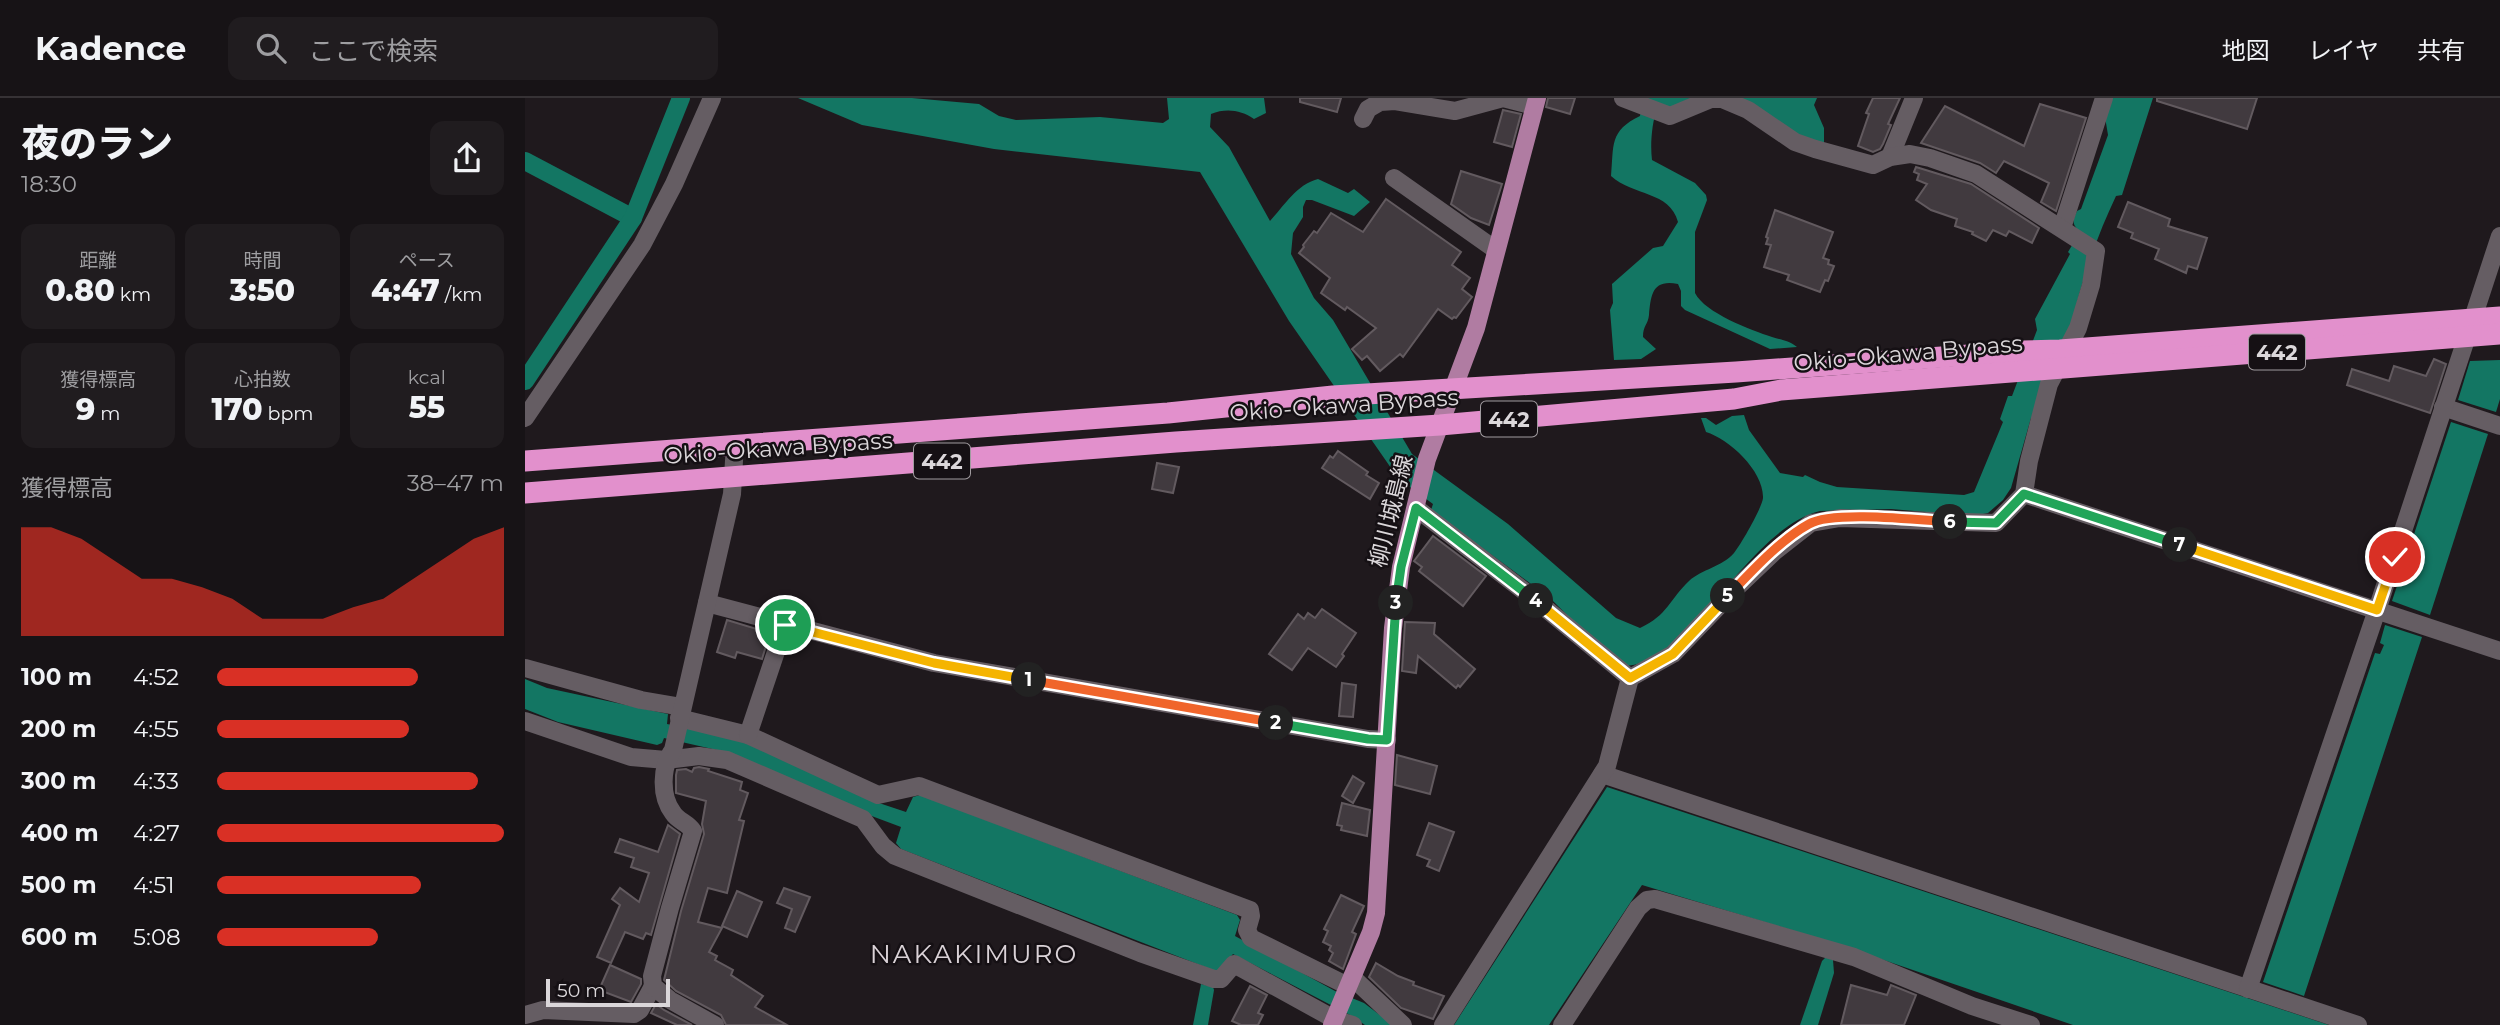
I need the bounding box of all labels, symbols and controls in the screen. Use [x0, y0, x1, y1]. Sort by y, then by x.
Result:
search box [228, 17, 718, 80]
text: Kadence [35, 28, 186, 68]
icon: search [252, 29, 290, 67]
text: ここで検索 [308, 35, 438, 67]
text: 地図 [2222, 36, 2270, 65]
text: レイヤ [2308, 36, 2379, 65]
text: 共有 [2417, 36, 2465, 65]
text: 夜のラン [21, 120, 173, 167]
button: share [430, 121, 504, 195]
text: 18:30 [21, 170, 77, 198]
text: 距離 [79, 249, 117, 272]
text: 時間 [243, 249, 282, 272]
text: ペース [399, 249, 455, 272]
text: 0.80 [45, 272, 115, 309]
text: 3:50 [230, 272, 295, 309]
text: 4:47 [371, 272, 440, 309]
text: km [115, 283, 151, 306]
text: /km [440, 283, 483, 306]
street label: Okio-Okawa Bypass [1792, 329, 2024, 377]
road number: 442 [2249, 334, 2305, 370]
text: kcal [408, 366, 446, 389]
text: 獲得標高 [60, 368, 136, 391]
text: 心拍数 [234, 368, 291, 391]
street label: Okio-Okawa Bypass [1228, 383, 1460, 427]
text: 55 [409, 389, 445, 426]
text: 9 [76, 391, 95, 428]
text: 170 [212, 391, 263, 428]
text: m [95, 402, 120, 425]
text: bpm [263, 402, 313, 425]
road number: 442 [1481, 402, 1537, 436]
street label: Okio-Okawa Bypass [662, 426, 894, 470]
road number: 442 [914, 444, 970, 478]
street label: 柳川城島線 [1364, 452, 1418, 570]
text: 38–47 m [407, 469, 504, 497]
text: 獲得標高 [21, 474, 113, 502]
pin: 6 [1933, 504, 1967, 540]
text: 6 [1943, 510, 1956, 533]
pin [2365, 527, 2425, 587]
pin: 7 [2163, 528, 2197, 562]
text: 7 [2174, 533, 2185, 556]
icon: check [2376, 538, 2414, 576]
pin: 5 [1711, 578, 1745, 614]
pin: 4 [1518, 584, 1553, 618]
text: 5 [1722, 584, 1733, 607]
pin: 3 [1379, 586, 1413, 620]
text: 4 [1529, 589, 1542, 612]
text: 3 [1390, 591, 1401, 614]
pin [755, 595, 815, 655]
icon: arrive [766, 606, 804, 644]
pin: 1 [1011, 662, 1047, 698]
text: 100 m [21, 663, 92, 691]
text: 4:52 [133, 663, 179, 691]
text: 1 [1025, 668, 1032, 691]
pin: 2 [1259, 706, 1293, 740]
text: 2 [1270, 711, 1281, 734]
text: 200 m [21, 715, 96, 743]
text: 4:55 [133, 715, 179, 743]
text: 300 m [21, 767, 97, 795]
text: 4:33 [133, 767, 179, 795]
text: 400 m [21, 819, 99, 847]
text: 4:27 [133, 819, 180, 847]
text: 500 m [21, 871, 97, 899]
text: 4:51 [133, 871, 175, 899]
text: 600 m [21, 923, 98, 951]
text: 5:08 [133, 923, 181, 951]
district label: NAKAKIMURO [870, 938, 1078, 970]
scale bar [546, 976, 670, 1008]
text: 50 m [557, 979, 605, 1002]

